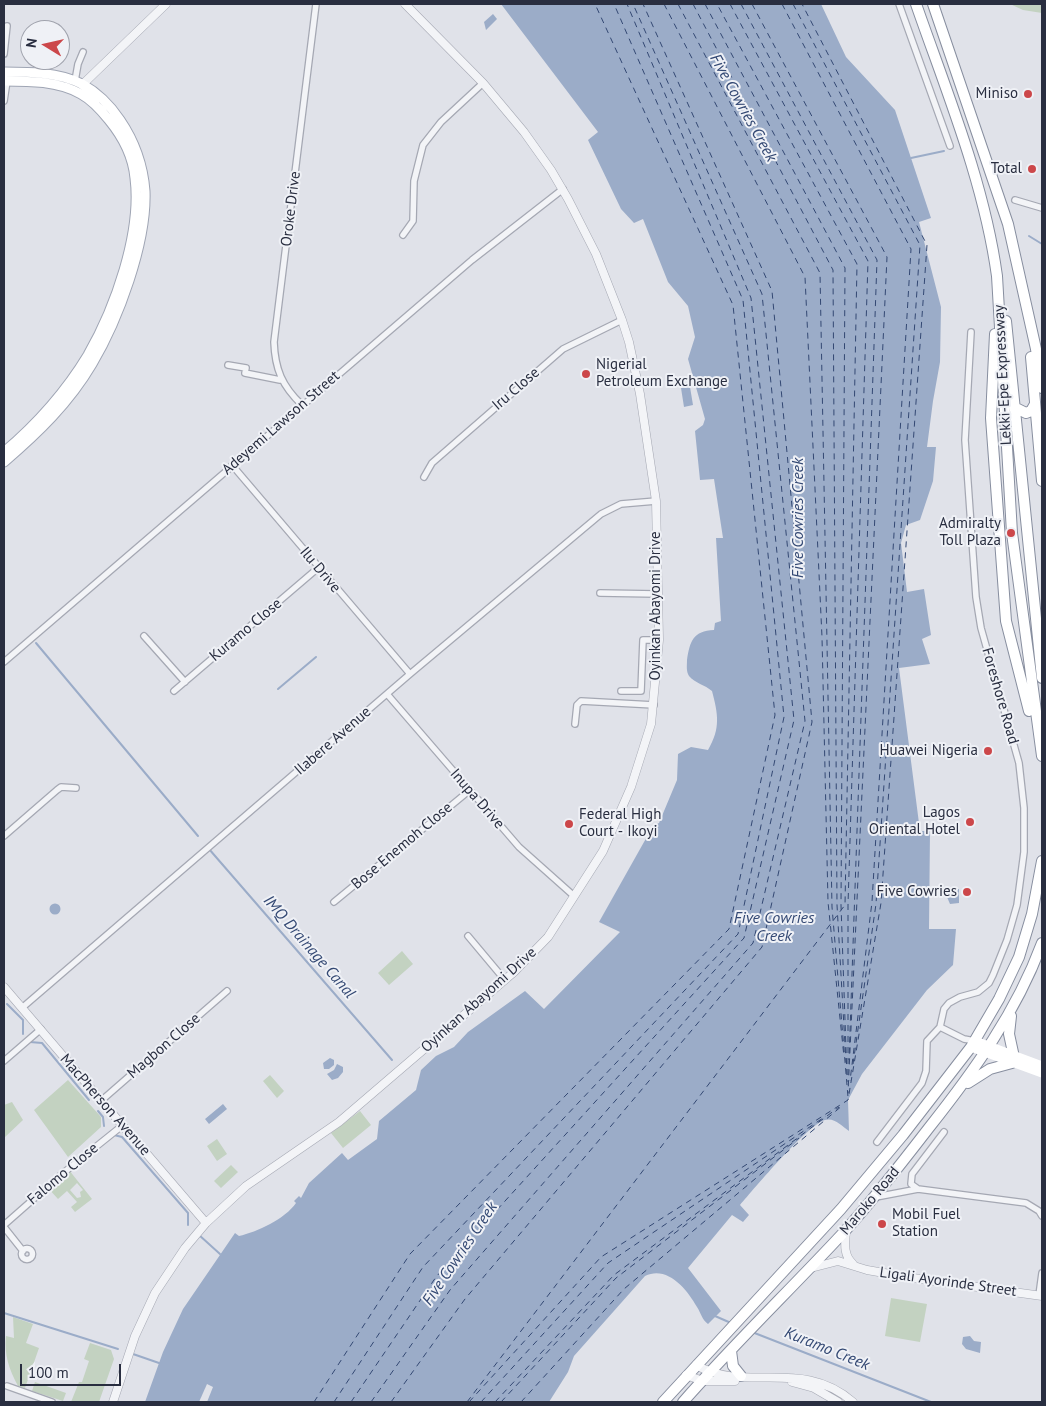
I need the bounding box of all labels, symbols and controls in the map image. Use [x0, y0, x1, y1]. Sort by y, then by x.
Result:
north arrow [20, 20, 70, 70]
text: N [22, 37, 41, 49]
water label: Five Cowries Creek [705, 51, 781, 165]
place label: Miniso [976, 85, 1018, 103]
marker: Miniso [1022, 88, 1034, 100]
place label: Total [991, 160, 1022, 178]
marker: Total [1026, 163, 1038, 175]
street label: Oroke Drive [277, 170, 305, 248]
street label: Lekki-Epe Expressway [990, 304, 1016, 446]
place label: Nigerial Petroleum Exchange [596, 356, 728, 391]
street label: Iru Close [489, 364, 543, 414]
street label: Adeyemi Lawson Street [219, 367, 343, 479]
marker: Nigerial Petroleum Exchange [580, 368, 592, 380]
water label: Five Cowries Creek [788, 458, 808, 578]
place label: Admiralty Toll Plaza [939, 515, 1001, 550]
marker: Admiralty Toll Plaza [1005, 527, 1017, 539]
street label: Oyinkan Abayomi Drive [647, 531, 665, 681]
street label: Ilu Drive [296, 543, 344, 597]
street label: Kuramo Close [206, 595, 286, 665]
street label: Foreshore Road [978, 646, 1022, 746]
street label: Ilabere Avenue [291, 703, 375, 779]
place label: Huawei Nigeria [880, 742, 978, 760]
marker: Huawei Nigeria [982, 745, 994, 757]
street label: Inupa Drive [446, 765, 508, 833]
street label: Bose Enemoh Close [348, 799, 456, 893]
place label: Lagos Oriental Hotel [869, 804, 960, 839]
place label: Federal High Court - Ikoyi [579, 806, 661, 841]
marker: Lagos Oriental Hotel [964, 816, 976, 828]
marker: Federal High Court - Ikoyi [563, 818, 575, 830]
place label: Five Cowries [877, 883, 957, 901]
marker: Five Cowries [961, 886, 973, 898]
water label: IMQ Drainage Canal [259, 891, 359, 1003]
water label: Five Cowries Creek [734, 908, 814, 946]
street label: Oyinkan Abayomi Drive [418, 943, 540, 1057]
street label: Magbon Close [124, 1009, 204, 1083]
street label: MacPherson Avenue [56, 1050, 154, 1160]
street label: Falomo Close [24, 1139, 102, 1209]
street label: Maroko Road [836, 1163, 904, 1239]
water label: Five Cowries Creek [418, 1199, 502, 1309]
place label: Mobil Fuel Station [892, 1206, 960, 1241]
marker: Mobil Fuel Station [876, 1218, 888, 1230]
street label: Ligali Ayorinde Street [878, 1263, 1018, 1301]
water label: Kuramo Creek [782, 1323, 872, 1375]
scale bar [22, 1354, 124, 1386]
text: 100 m [28, 1363, 69, 1382]

